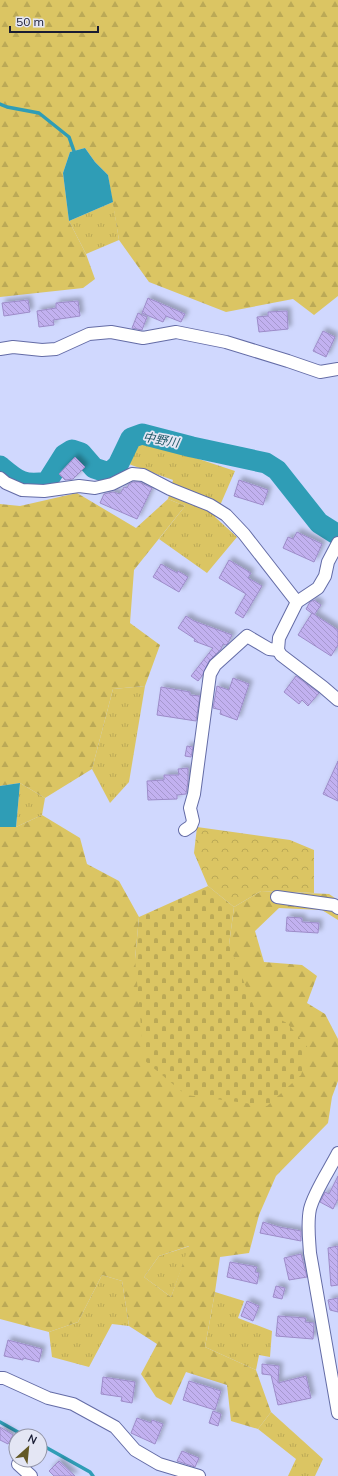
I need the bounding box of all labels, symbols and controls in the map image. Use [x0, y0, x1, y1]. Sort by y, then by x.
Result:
scale bar [10, 8, 98, 34]
text: 50 m [16, 14, 44, 29]
water label: 中野川 [142, 429, 182, 450]
north arrow [8, 1428, 48, 1468]
text: N [26, 1431, 39, 1447]

